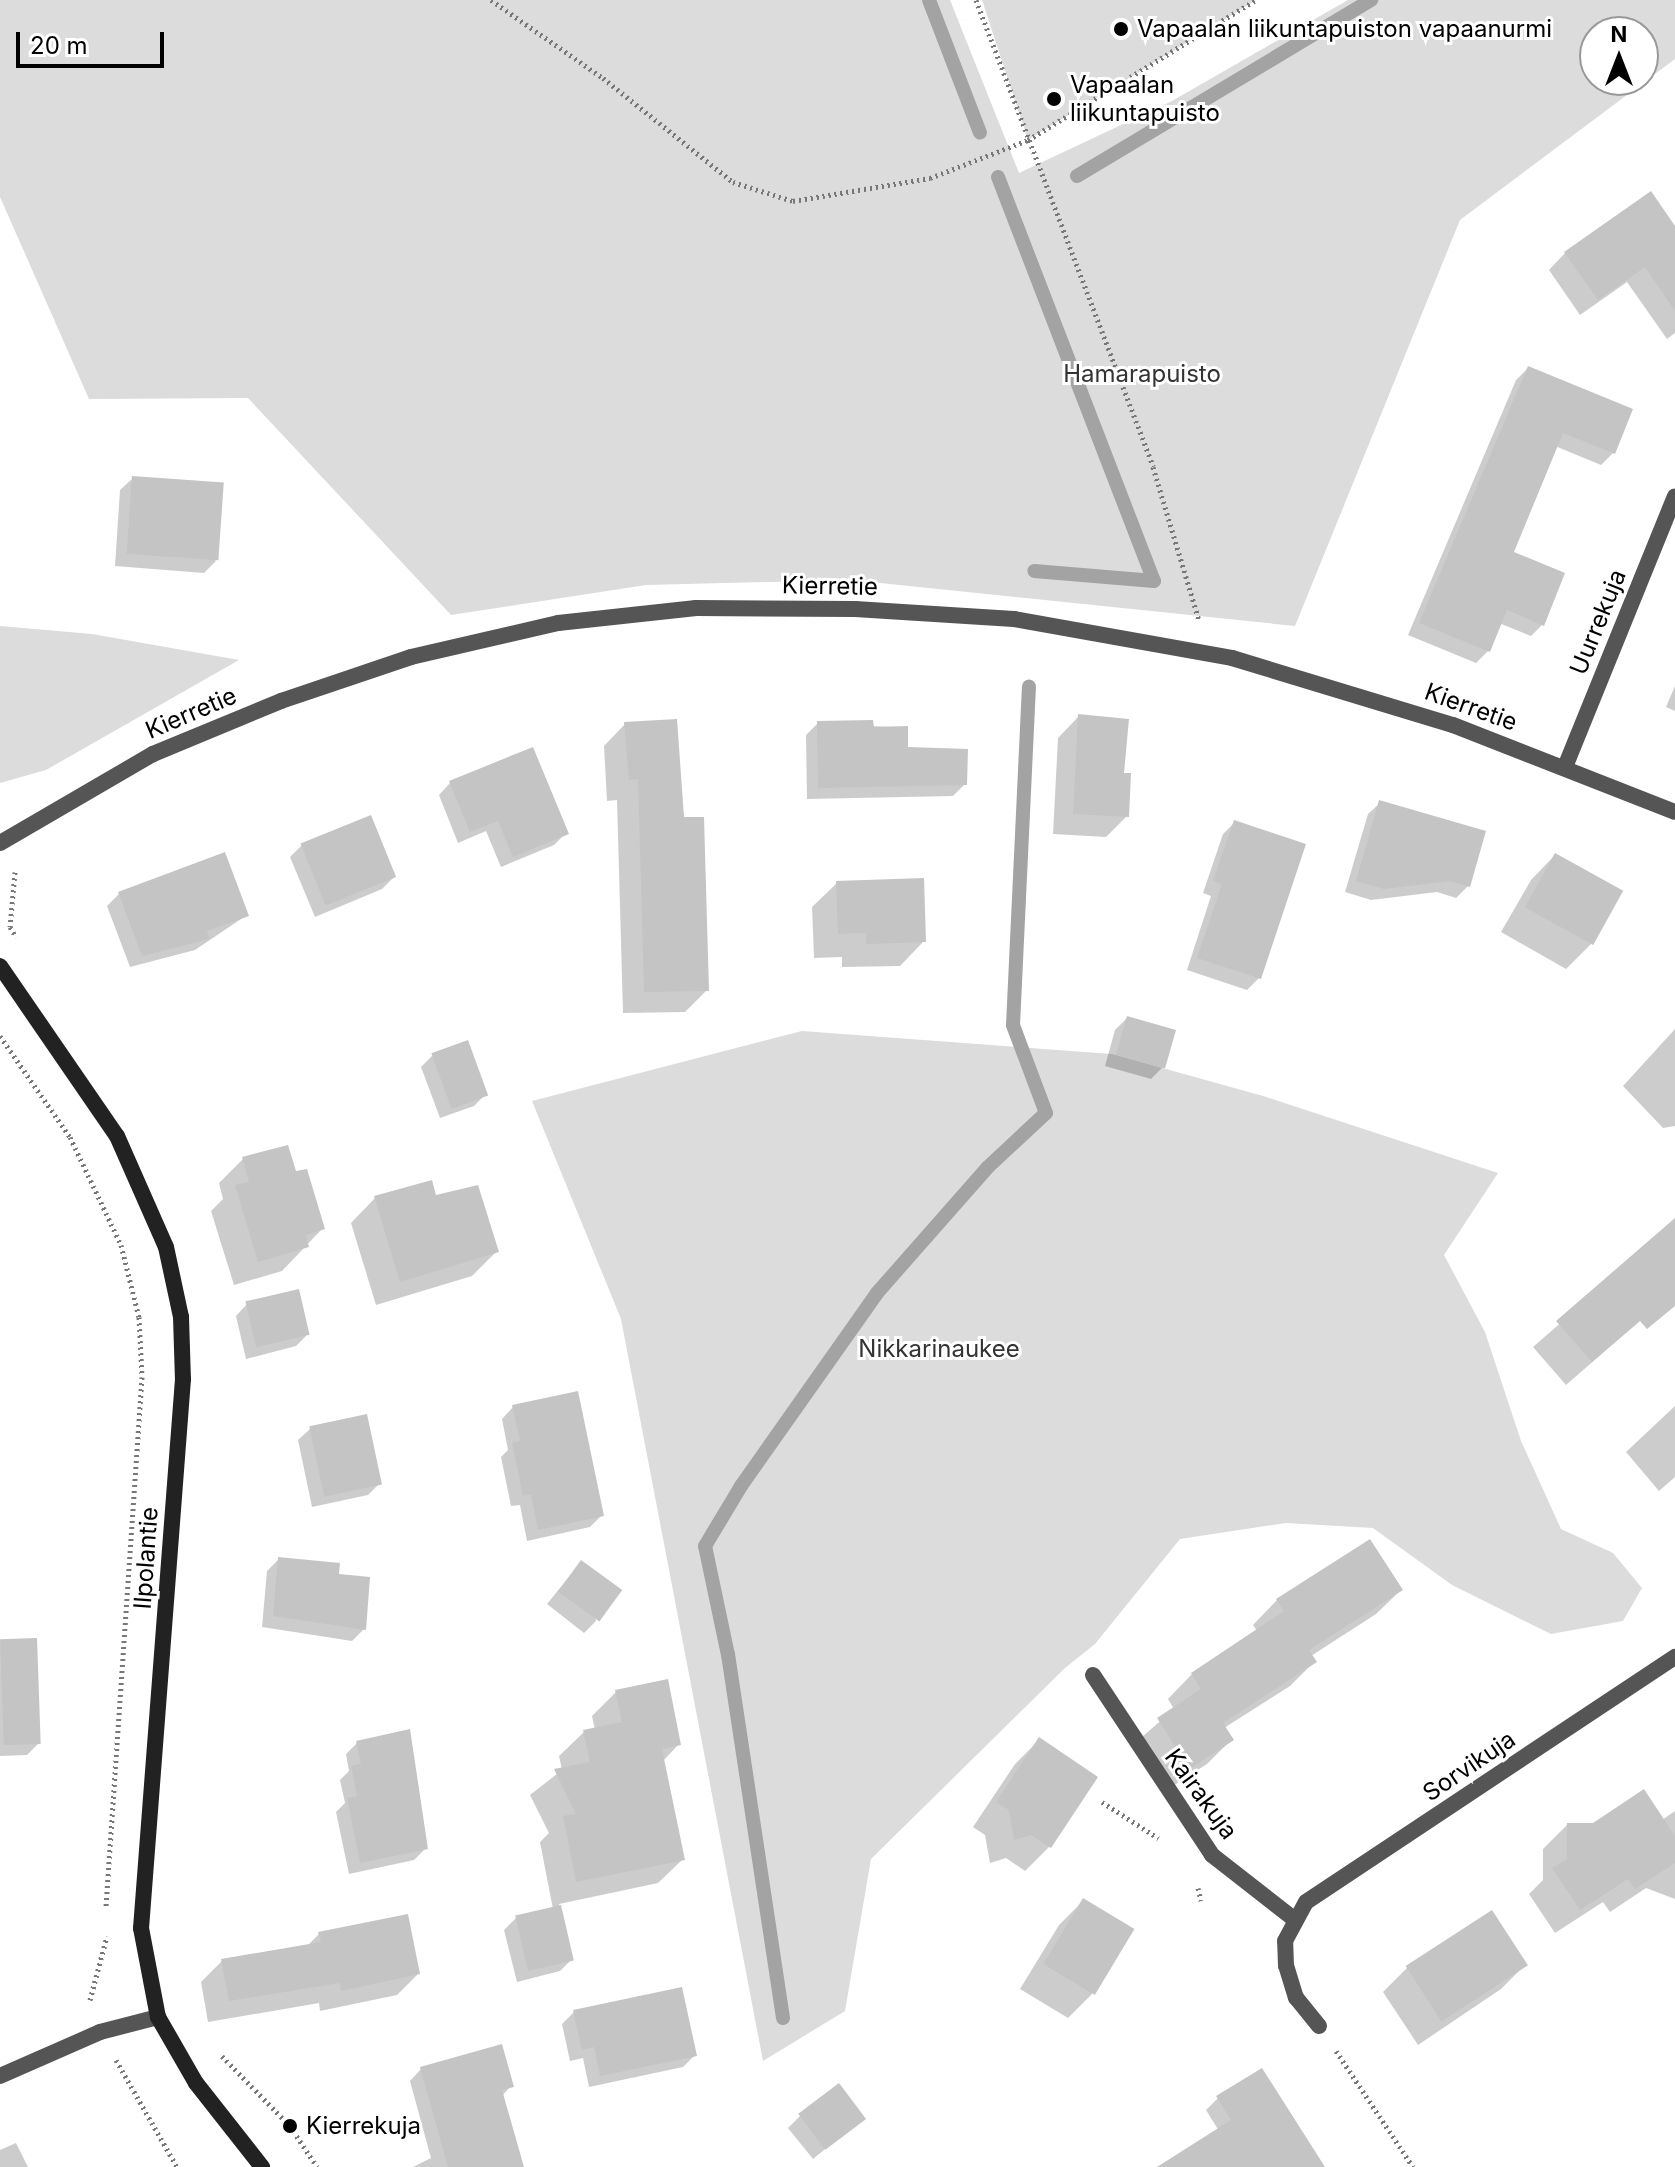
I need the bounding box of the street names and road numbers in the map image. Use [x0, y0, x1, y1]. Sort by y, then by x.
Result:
street label: Uurrekuja [1564, 565, 1632, 679]
street label: Kierretie [782, 571, 878, 601]
street label: Kierretie [1421, 677, 1521, 737]
street label: Kierretie [141, 681, 241, 745]
street label: Ilpolantie [128, 1506, 164, 1610]
street label: Sorvikuja [1417, 1725, 1521, 1807]
street label: Kairakuja [1159, 1743, 1243, 1845]

